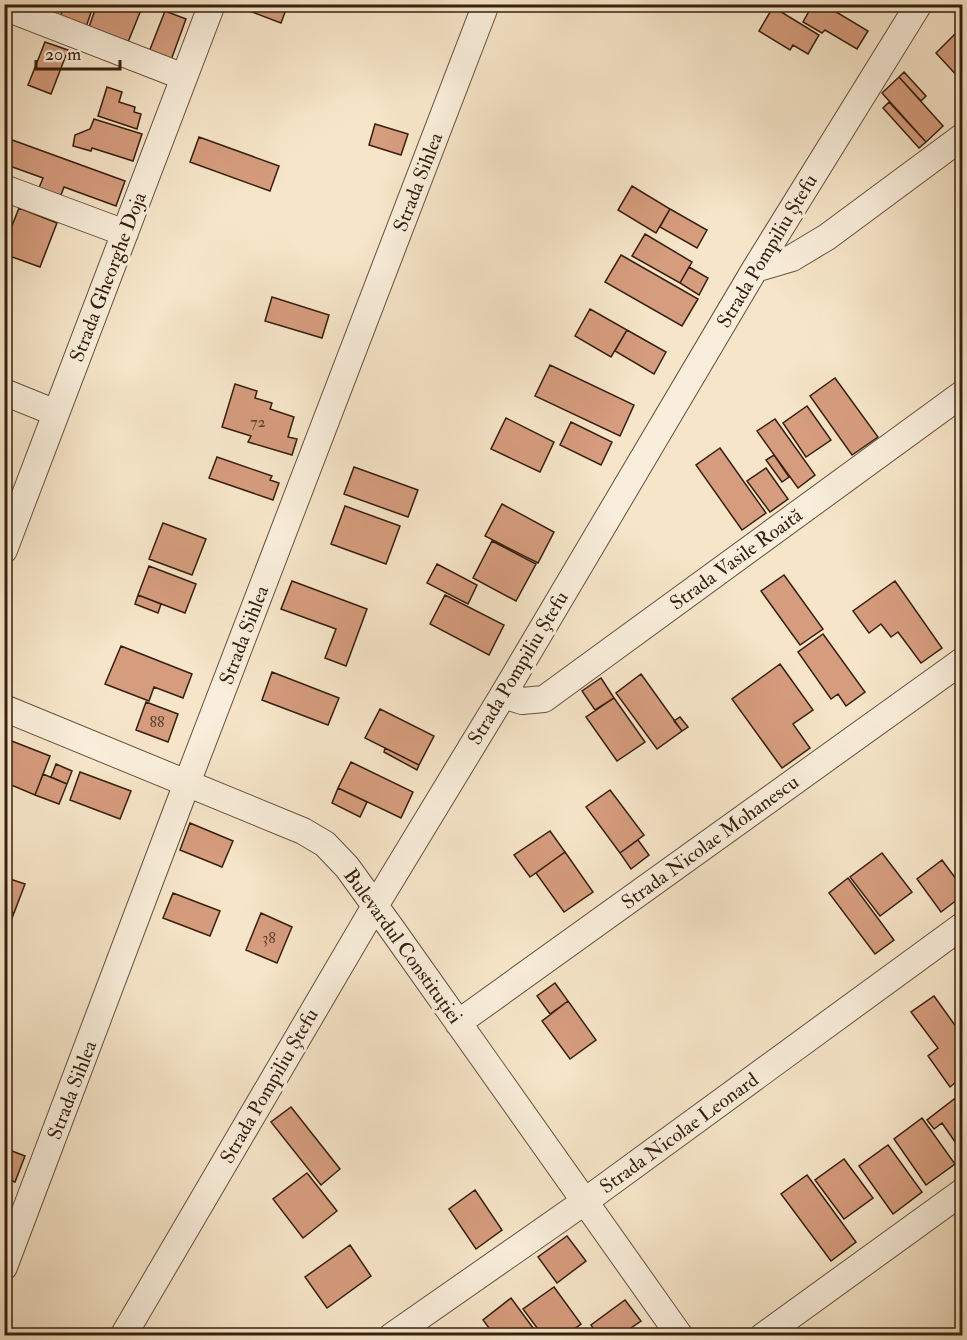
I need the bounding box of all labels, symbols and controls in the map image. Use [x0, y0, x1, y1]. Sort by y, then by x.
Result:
scale bar [36, 33, 120, 71]
text: 20 m [45, 43, 81, 66]
street label: Strada Sihlea [388, 128, 449, 235]
street label: Strada Pompiliu Ștefu [711, 170, 824, 333]
street label: Strada Gheorghe Doja [64, 188, 152, 365]
house number: 72 [250, 412, 266, 432]
street label: Strada Vasile Roaită [665, 502, 808, 616]
street label: Strada Sihlea [214, 581, 275, 688]
street label: Strada Pompiliu Ștefu [462, 587, 575, 750]
house number: 88 [149, 712, 165, 732]
street label: Strada Nicolae Mohanescu [616, 769, 804, 915]
street label: Bulevardul Constituției [338, 863, 468, 1029]
house number: 38 [262, 928, 276, 948]
street label: Strada Pompiliu Ștefu [214, 1004, 324, 1168]
street label: Strada Sihlea [42, 1036, 103, 1143]
street label: Strada Nicolae Leonard [595, 1067, 763, 1199]

